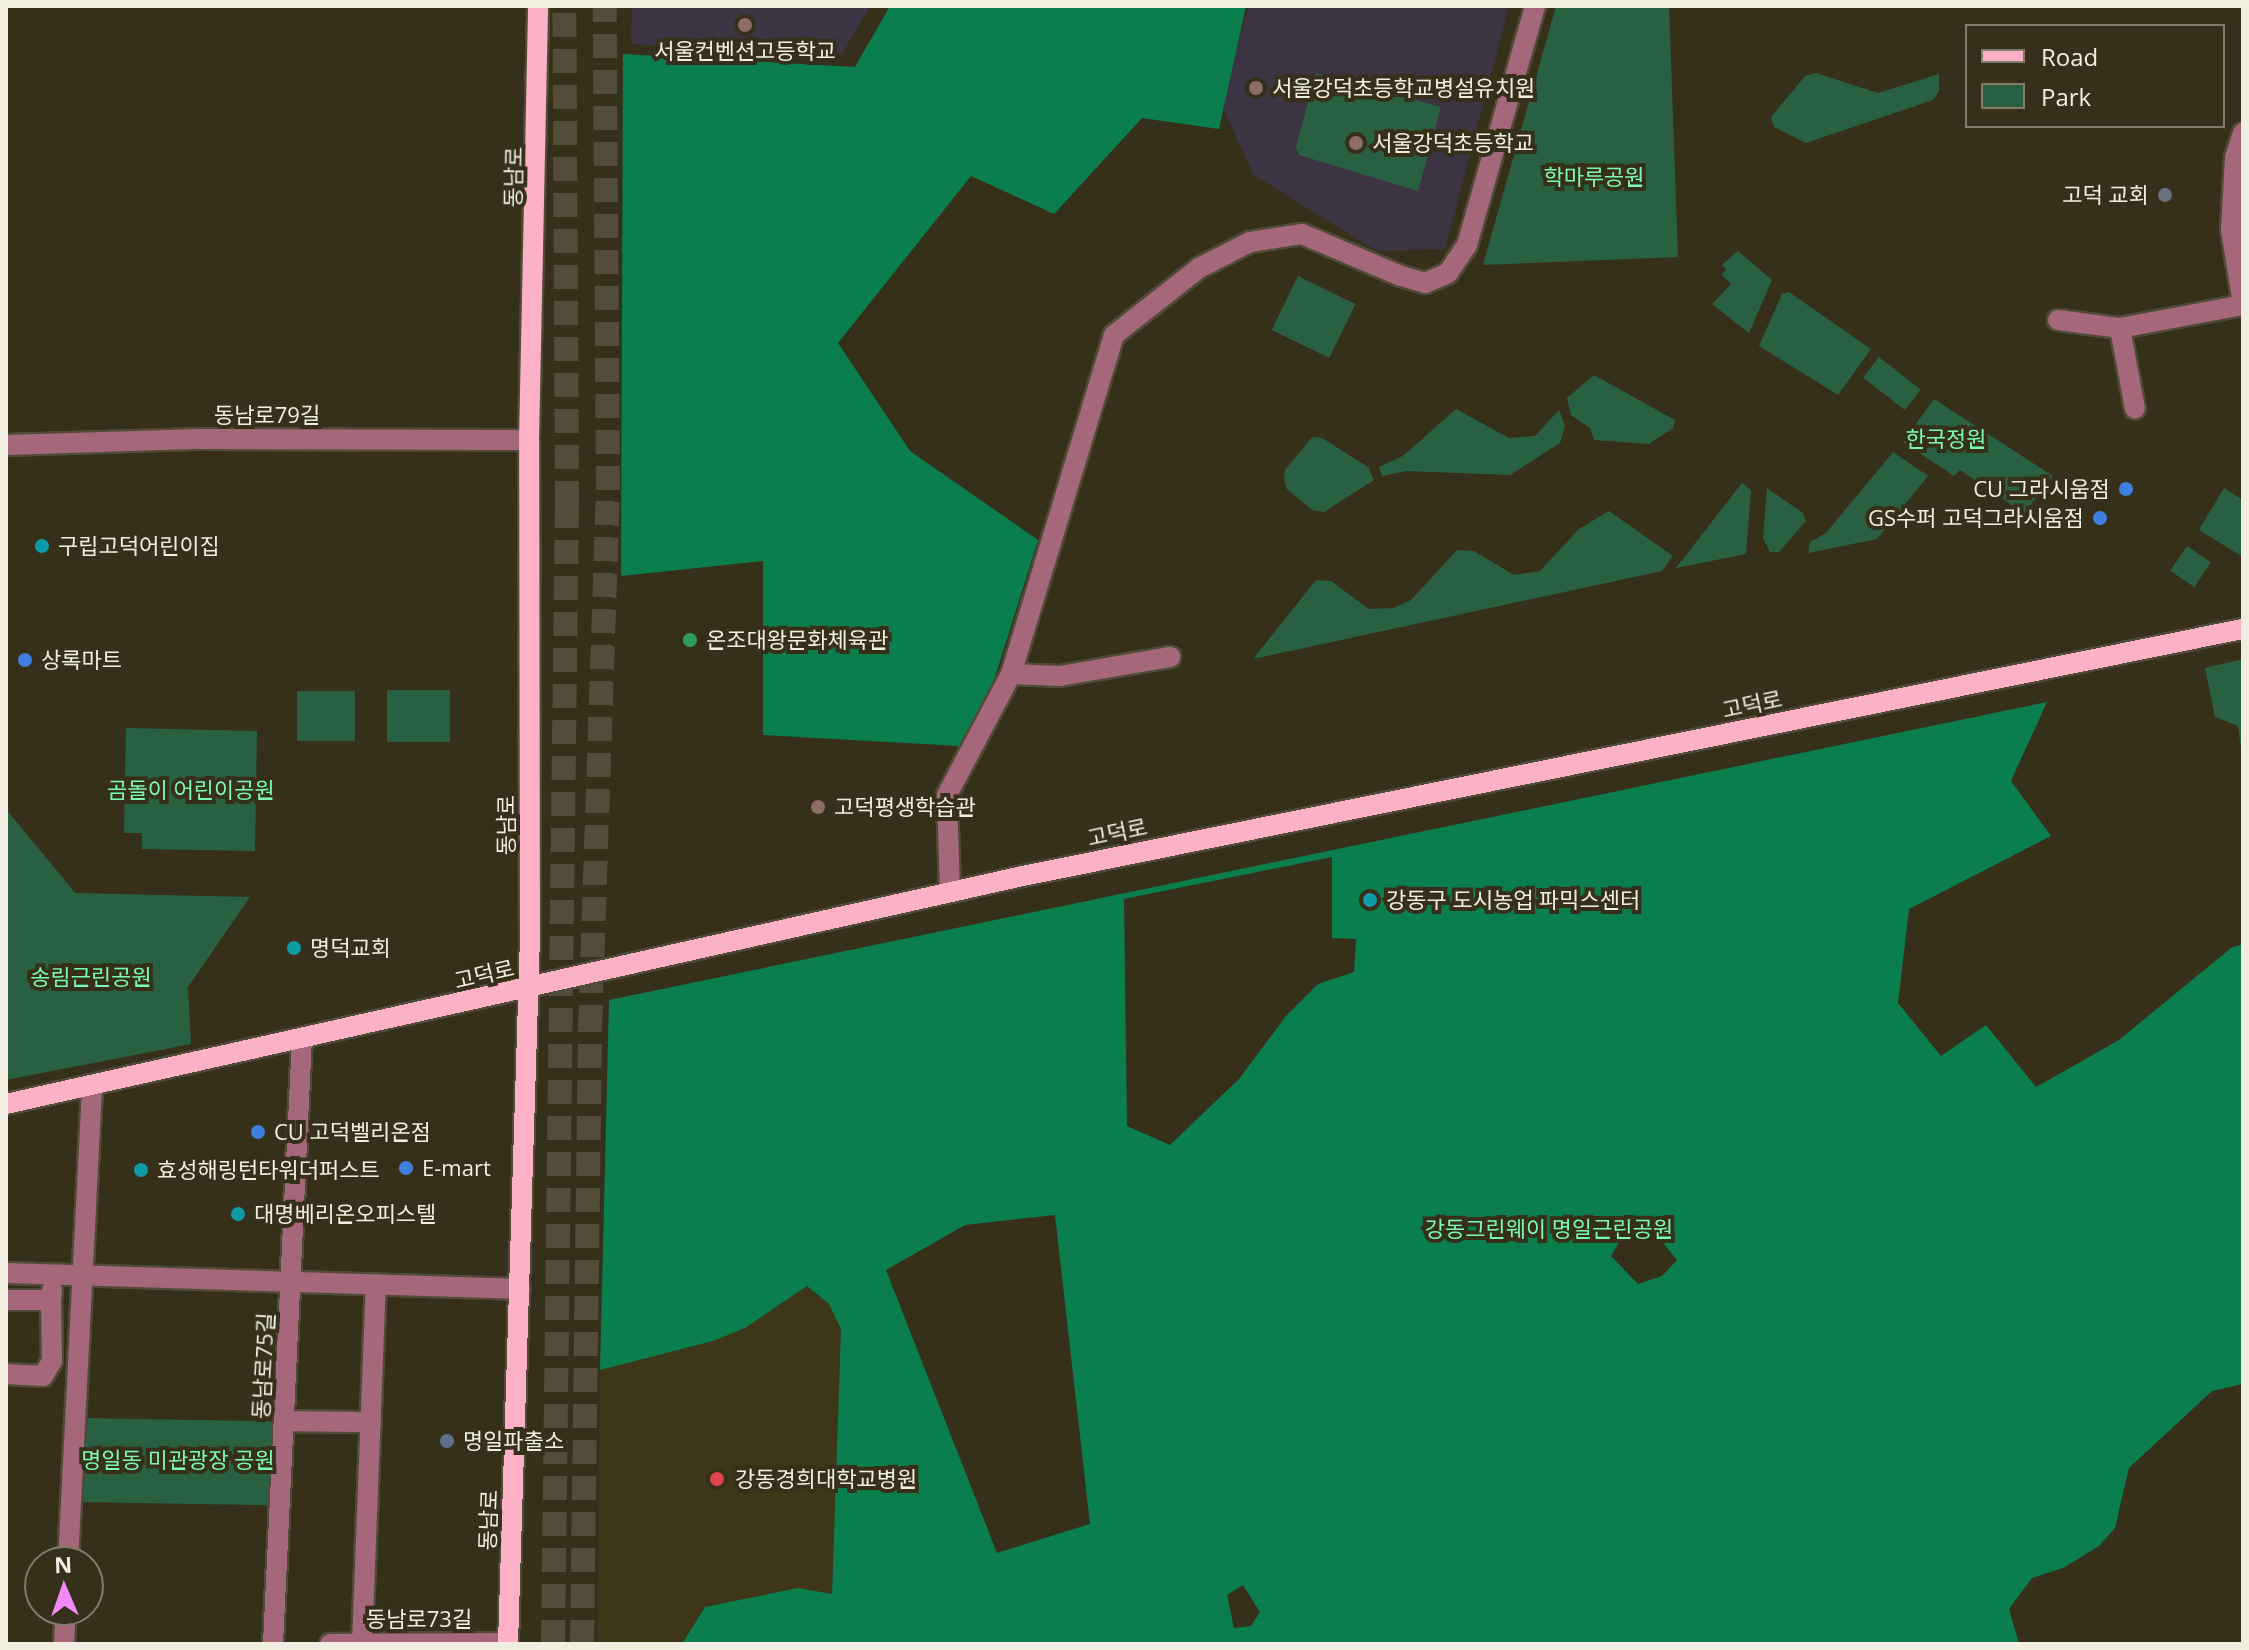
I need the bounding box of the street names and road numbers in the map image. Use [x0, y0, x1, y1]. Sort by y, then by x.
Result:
street label: 동남로 [499, 146, 527, 208]
street label: 동남로79길 [214, 402, 320, 428]
street label: 고덕로 [1720, 685, 1784, 723]
street label: 동남로 [493, 795, 519, 855]
street label: 고덕로 [1085, 813, 1149, 851]
street label: 고덕로 [451, 954, 517, 994]
street label: 동남로75길 [247, 1312, 279, 1420]
street label: 동남로 [474, 1489, 502, 1551]
street label: 동남로73길 [366, 1606, 472, 1632]

